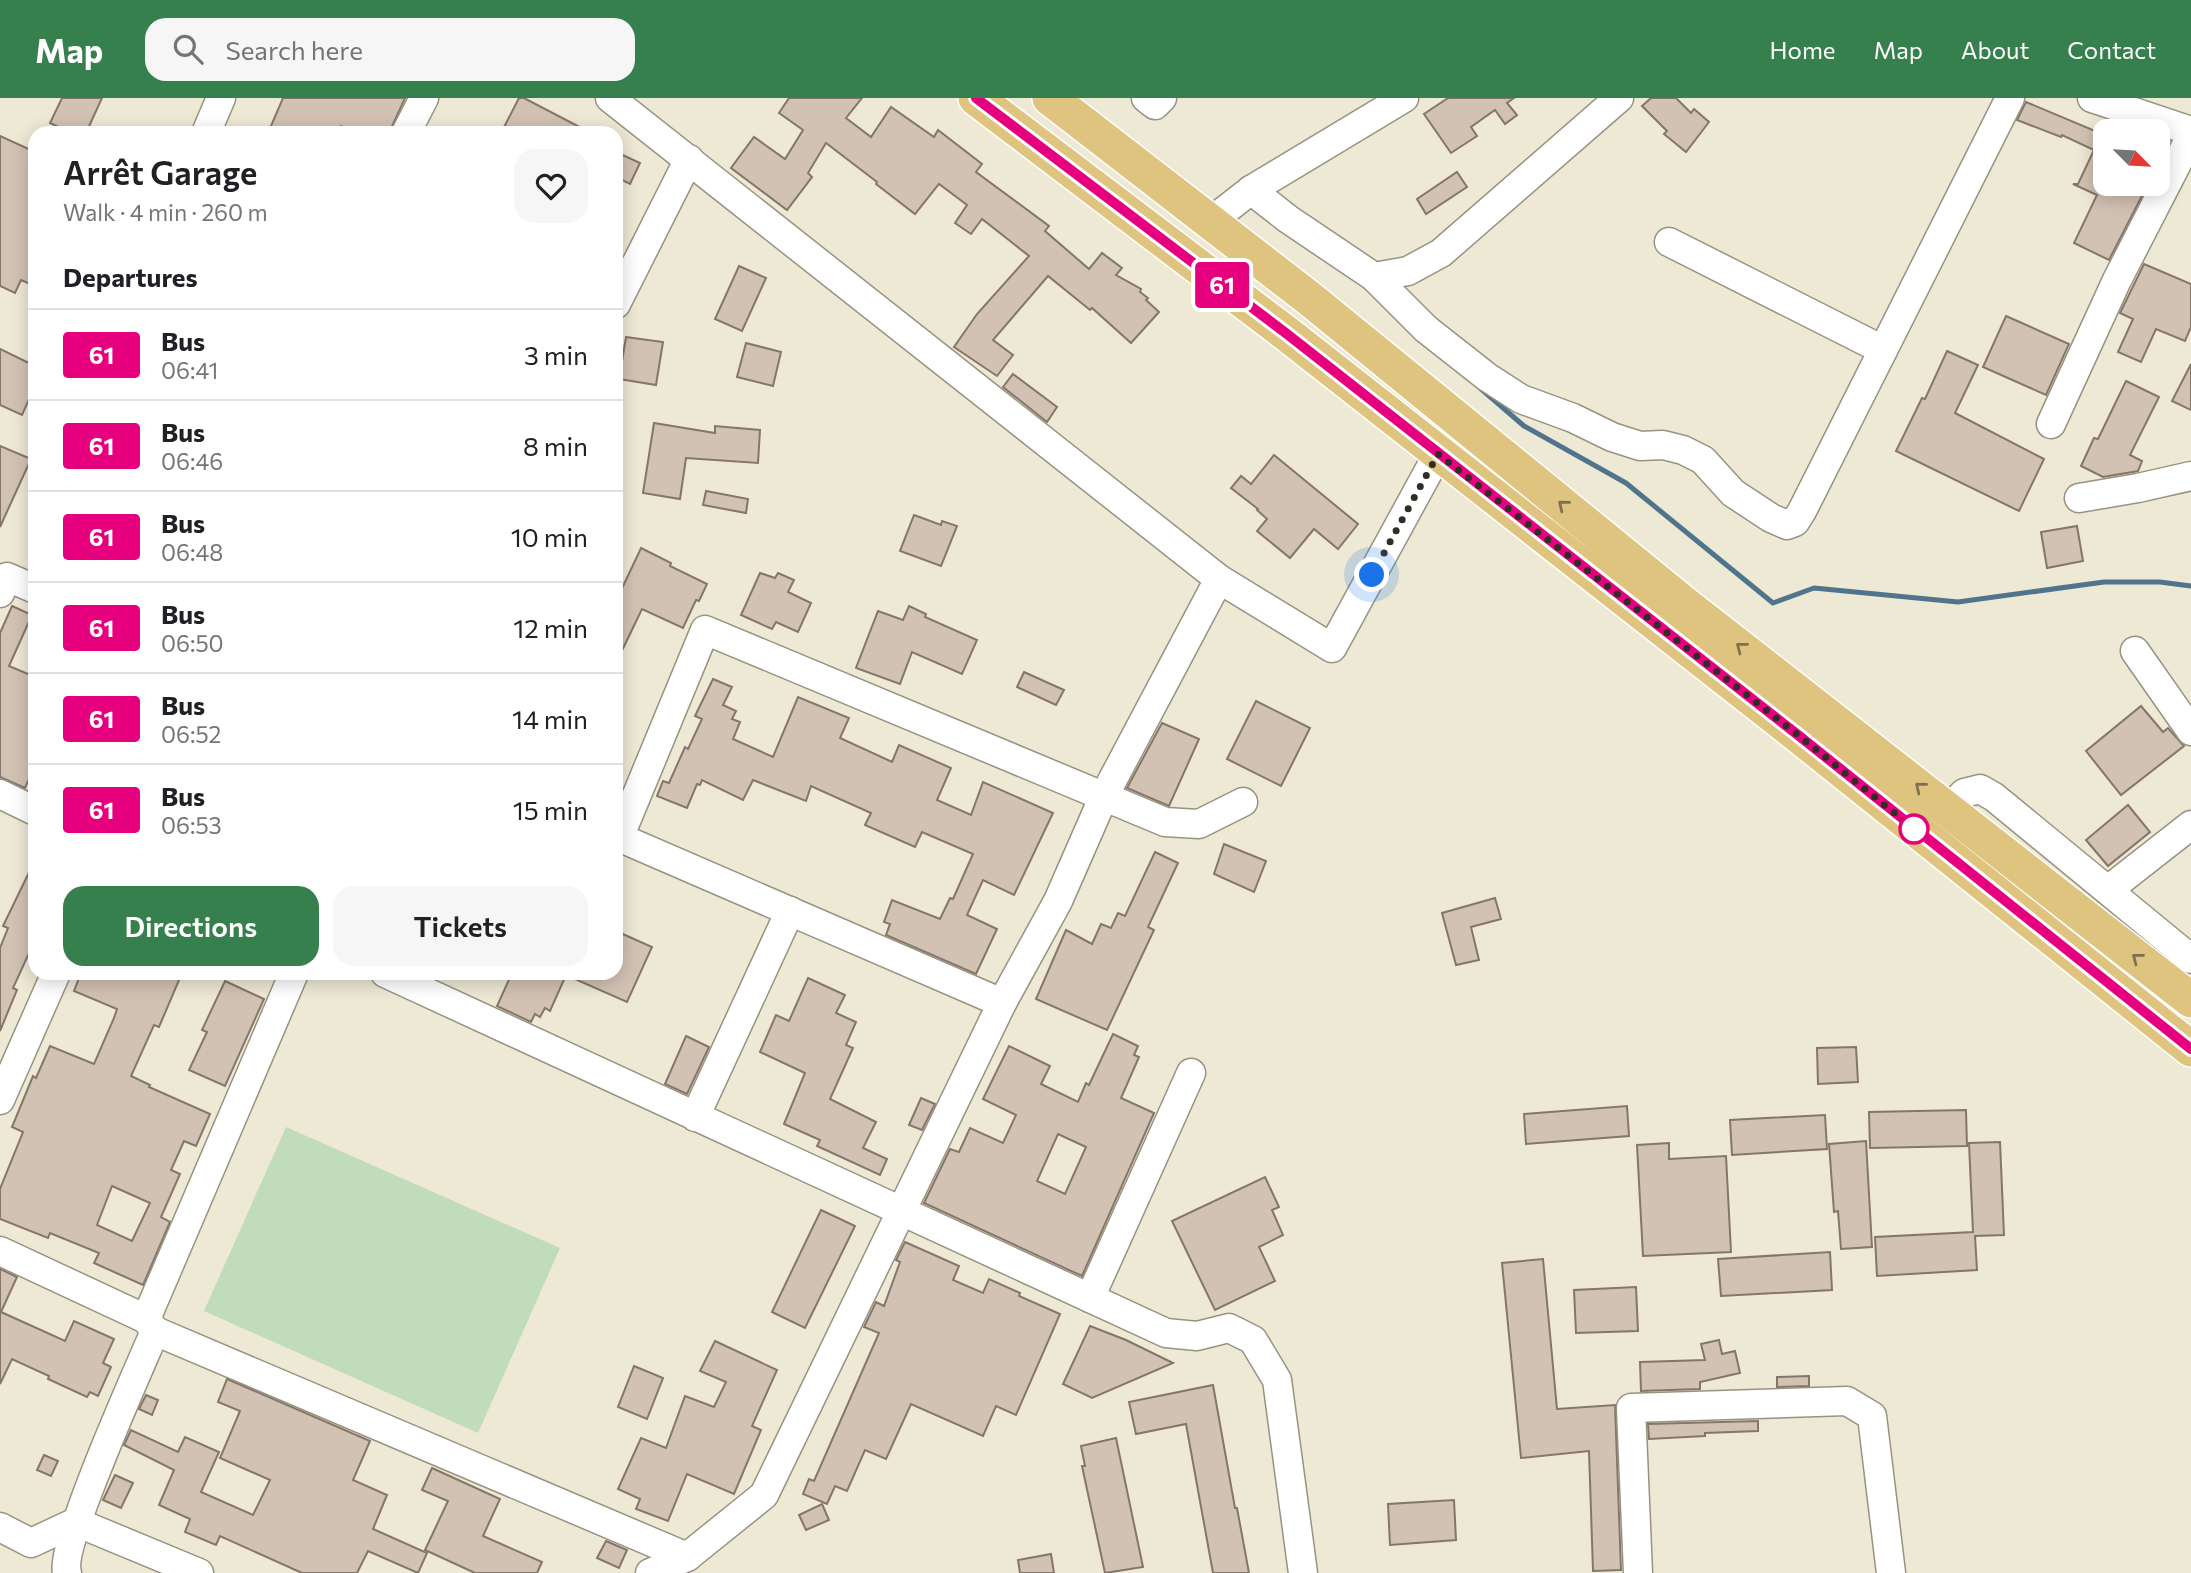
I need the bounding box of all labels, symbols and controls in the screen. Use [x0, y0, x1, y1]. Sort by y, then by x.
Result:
search box [145, 18, 635, 81]
text: Map [35, 29, 103, 70]
icon: search [169, 30, 207, 68]
text: Search here [225, 34, 363, 65]
text: Home [1770, 35, 1836, 64]
text: Map [1874, 35, 1923, 64]
text: About [1961, 35, 2029, 64]
text: Contact [2067, 35, 2156, 64]
north arrow [2093, 119, 2170, 196]
map controls [2093, 119, 2170, 196]
button: heart [514, 149, 588, 223]
text: Arrêt Garage [63, 151, 257, 192]
text: Walk · 4 min · 260 m [63, 198, 268, 226]
text: Departures [63, 261, 198, 292]
line badge: 61 [1190, 262, 1254, 308]
text: 61 [1209, 270, 1235, 299]
text: Bus [161, 325, 205, 356]
text: 3 min [524, 339, 588, 370]
text: 61 [89, 340, 114, 369]
text: 06:41 [161, 356, 218, 384]
text: Bus [161, 416, 205, 447]
text: 8 min [523, 430, 588, 461]
text: 61 [89, 431, 114, 460]
text: 06:46 [161, 447, 223, 475]
one-way arrow [1558, 501, 1571, 513]
text: Bus [161, 507, 205, 538]
text: 10 min [511, 521, 588, 552]
text: 61 [89, 522, 114, 551]
text: 06:48 [161, 538, 223, 566]
your location [1354, 557, 1389, 592]
text: Bus [161, 598, 205, 629]
text: 12 min [513, 612, 588, 643]
text: 61 [89, 613, 114, 642]
text: 06:50 [161, 629, 224, 657]
one-way arrow [1736, 643, 1748, 656]
text: Bus [161, 689, 205, 720]
text: 14 min [512, 703, 588, 734]
text: 61 [89, 704, 114, 733]
text: 06:52 [161, 720, 221, 748]
text: Bus [161, 780, 205, 811]
one-way arrow [1915, 783, 1928, 795]
text: 15 min [513, 794, 588, 825]
text: 61 [89, 795, 114, 824]
text: 06:53 [161, 811, 222, 839]
unlabelled marker [1899, 814, 1929, 844]
button: Directions [63, 886, 319, 966]
button: Tickets [333, 886, 588, 966]
one-way arrow [2133, 953, 2145, 966]

